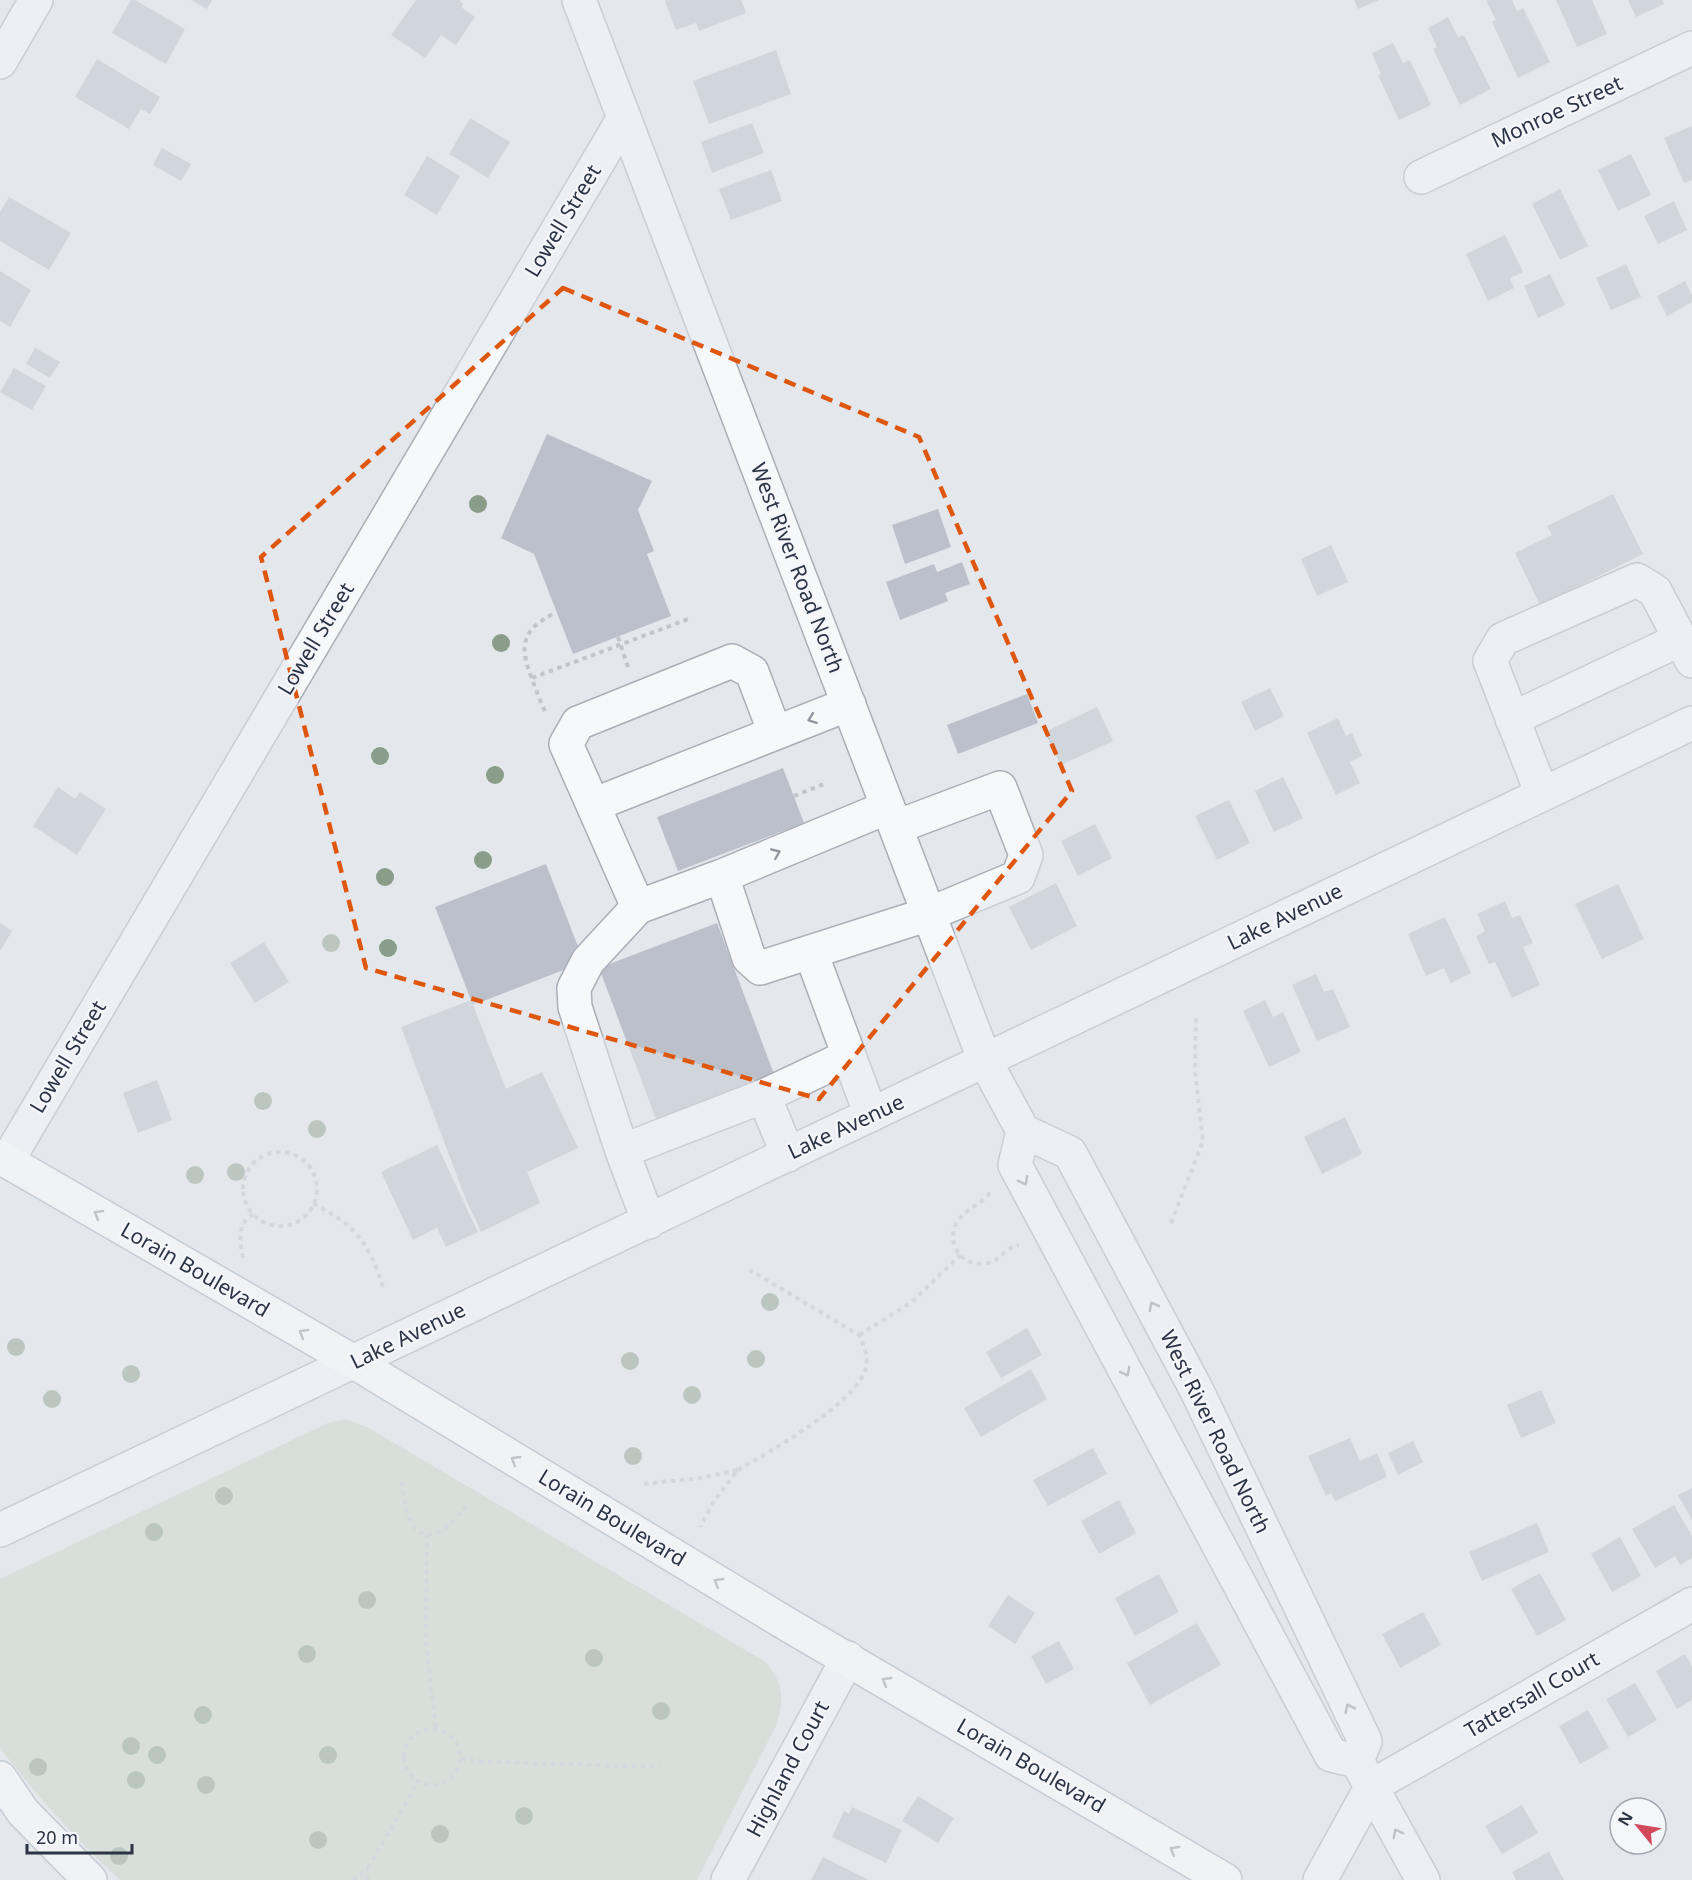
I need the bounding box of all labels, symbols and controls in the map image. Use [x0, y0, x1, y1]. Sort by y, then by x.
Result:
street label: Monroe Street [1486, 68, 1627, 154]
street label: Lowell Street [518, 159, 607, 282]
street label: West River Road North [745, 459, 851, 677]
street label: Lowell Street [271, 577, 360, 700]
one-way arrow [807, 711, 818, 724]
one-way arrow [770, 848, 781, 860]
street label: Lake Avenue [1222, 876, 1347, 956]
street label: Lowell Street [23, 995, 112, 1118]
street label: Lake Avenue [783, 1087, 908, 1165]
one-way arrow [1017, 1175, 1028, 1186]
one-way arrow [94, 1210, 104, 1221]
street label: Lorain Boulevard [116, 1215, 275, 1323]
street label: Lake Avenue [345, 1295, 470, 1375]
one-way arrow [1149, 1302, 1160, 1313]
street label: West River Road North [1154, 1325, 1277, 1538]
one-way arrow [299, 1328, 309, 1340]
one-way arrow [1119, 1366, 1130, 1376]
one-way arrow [511, 1455, 521, 1467]
street label: Lorain Boulevard [534, 1462, 691, 1572]
one-way arrow [714, 1578, 724, 1589]
street label: Tattersall Court [1459, 1644, 1604, 1744]
one-way arrow [882, 1676, 892, 1688]
street label: Highland Court [739, 1695, 835, 1842]
one-way arrow [1345, 1703, 1357, 1714]
street label: Lorain Boulevard [952, 1711, 1111, 1819]
north arrow [1608, 1796, 1668, 1856]
text: N [1612, 1807, 1638, 1830]
scale bar [27, 1817, 132, 1855]
text: 20 m [36, 1825, 78, 1849]
one-way arrow [1393, 1829, 1404, 1839]
one-way arrow [1170, 1846, 1180, 1858]

